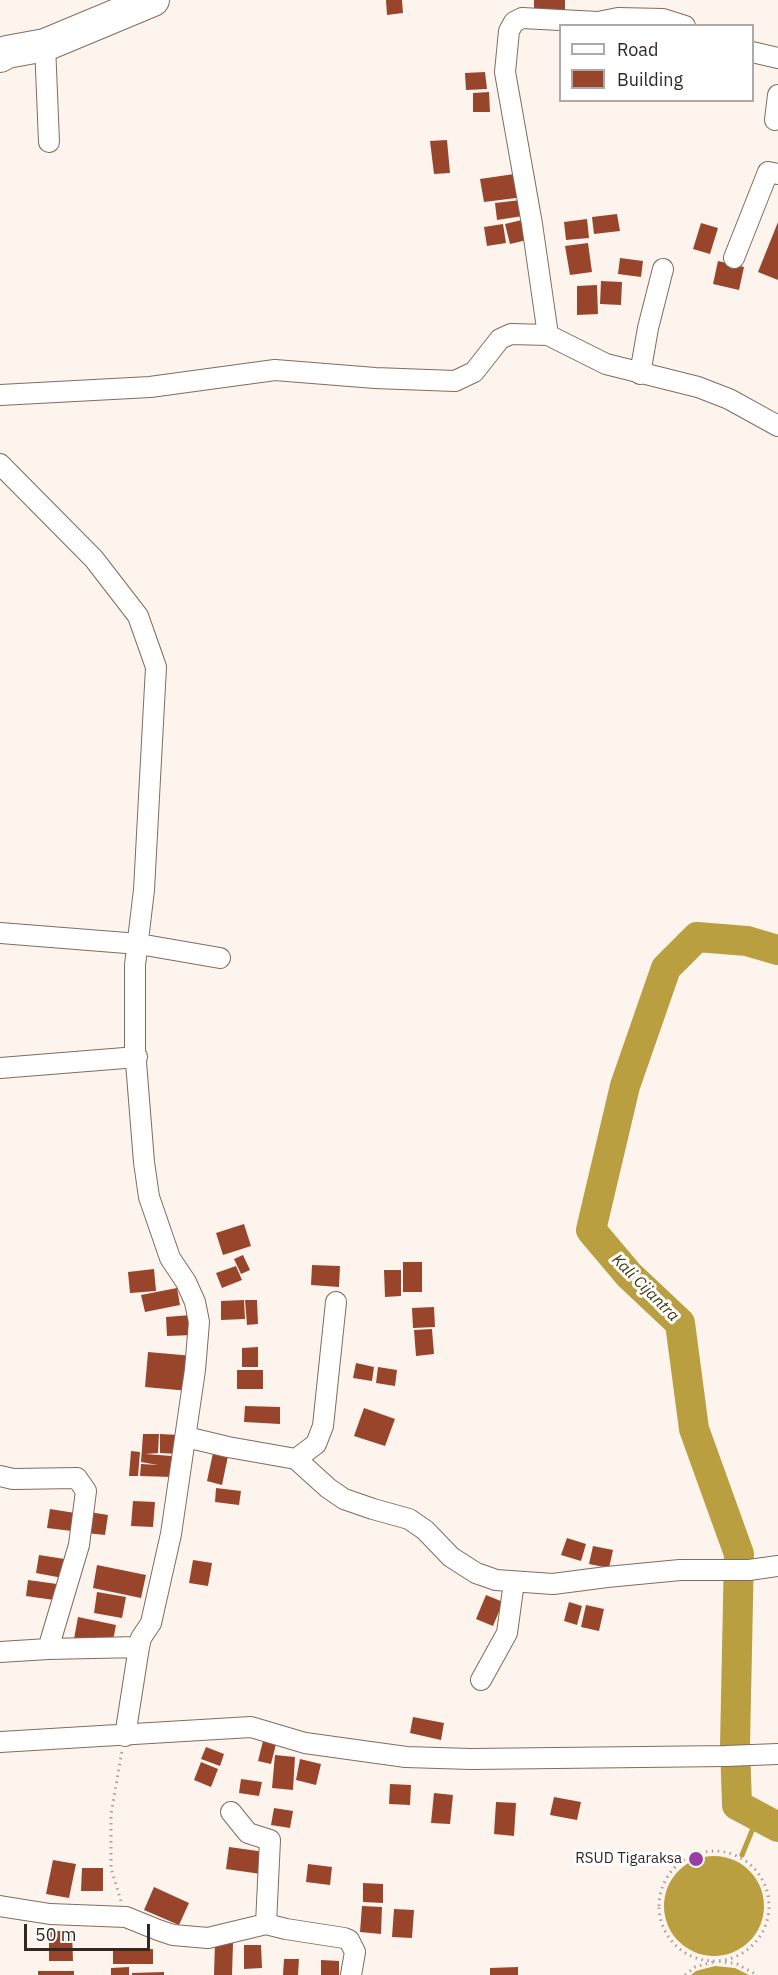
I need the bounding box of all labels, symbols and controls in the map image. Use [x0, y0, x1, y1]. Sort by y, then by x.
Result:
legend [559, 24, 754, 102]
text: Road [617, 38, 658, 61]
text: Building [617, 68, 683, 91]
water label: Kali Cijantra [607, 1250, 683, 1326]
place label: RSUD Tigaraksa [575, 1850, 682, 1868]
marker: RSUD Tigaraksa [687, 1850, 705, 1868]
scale bar [27, 1912, 153, 1950]
text: 50 m [35, 1923, 77, 1946]

